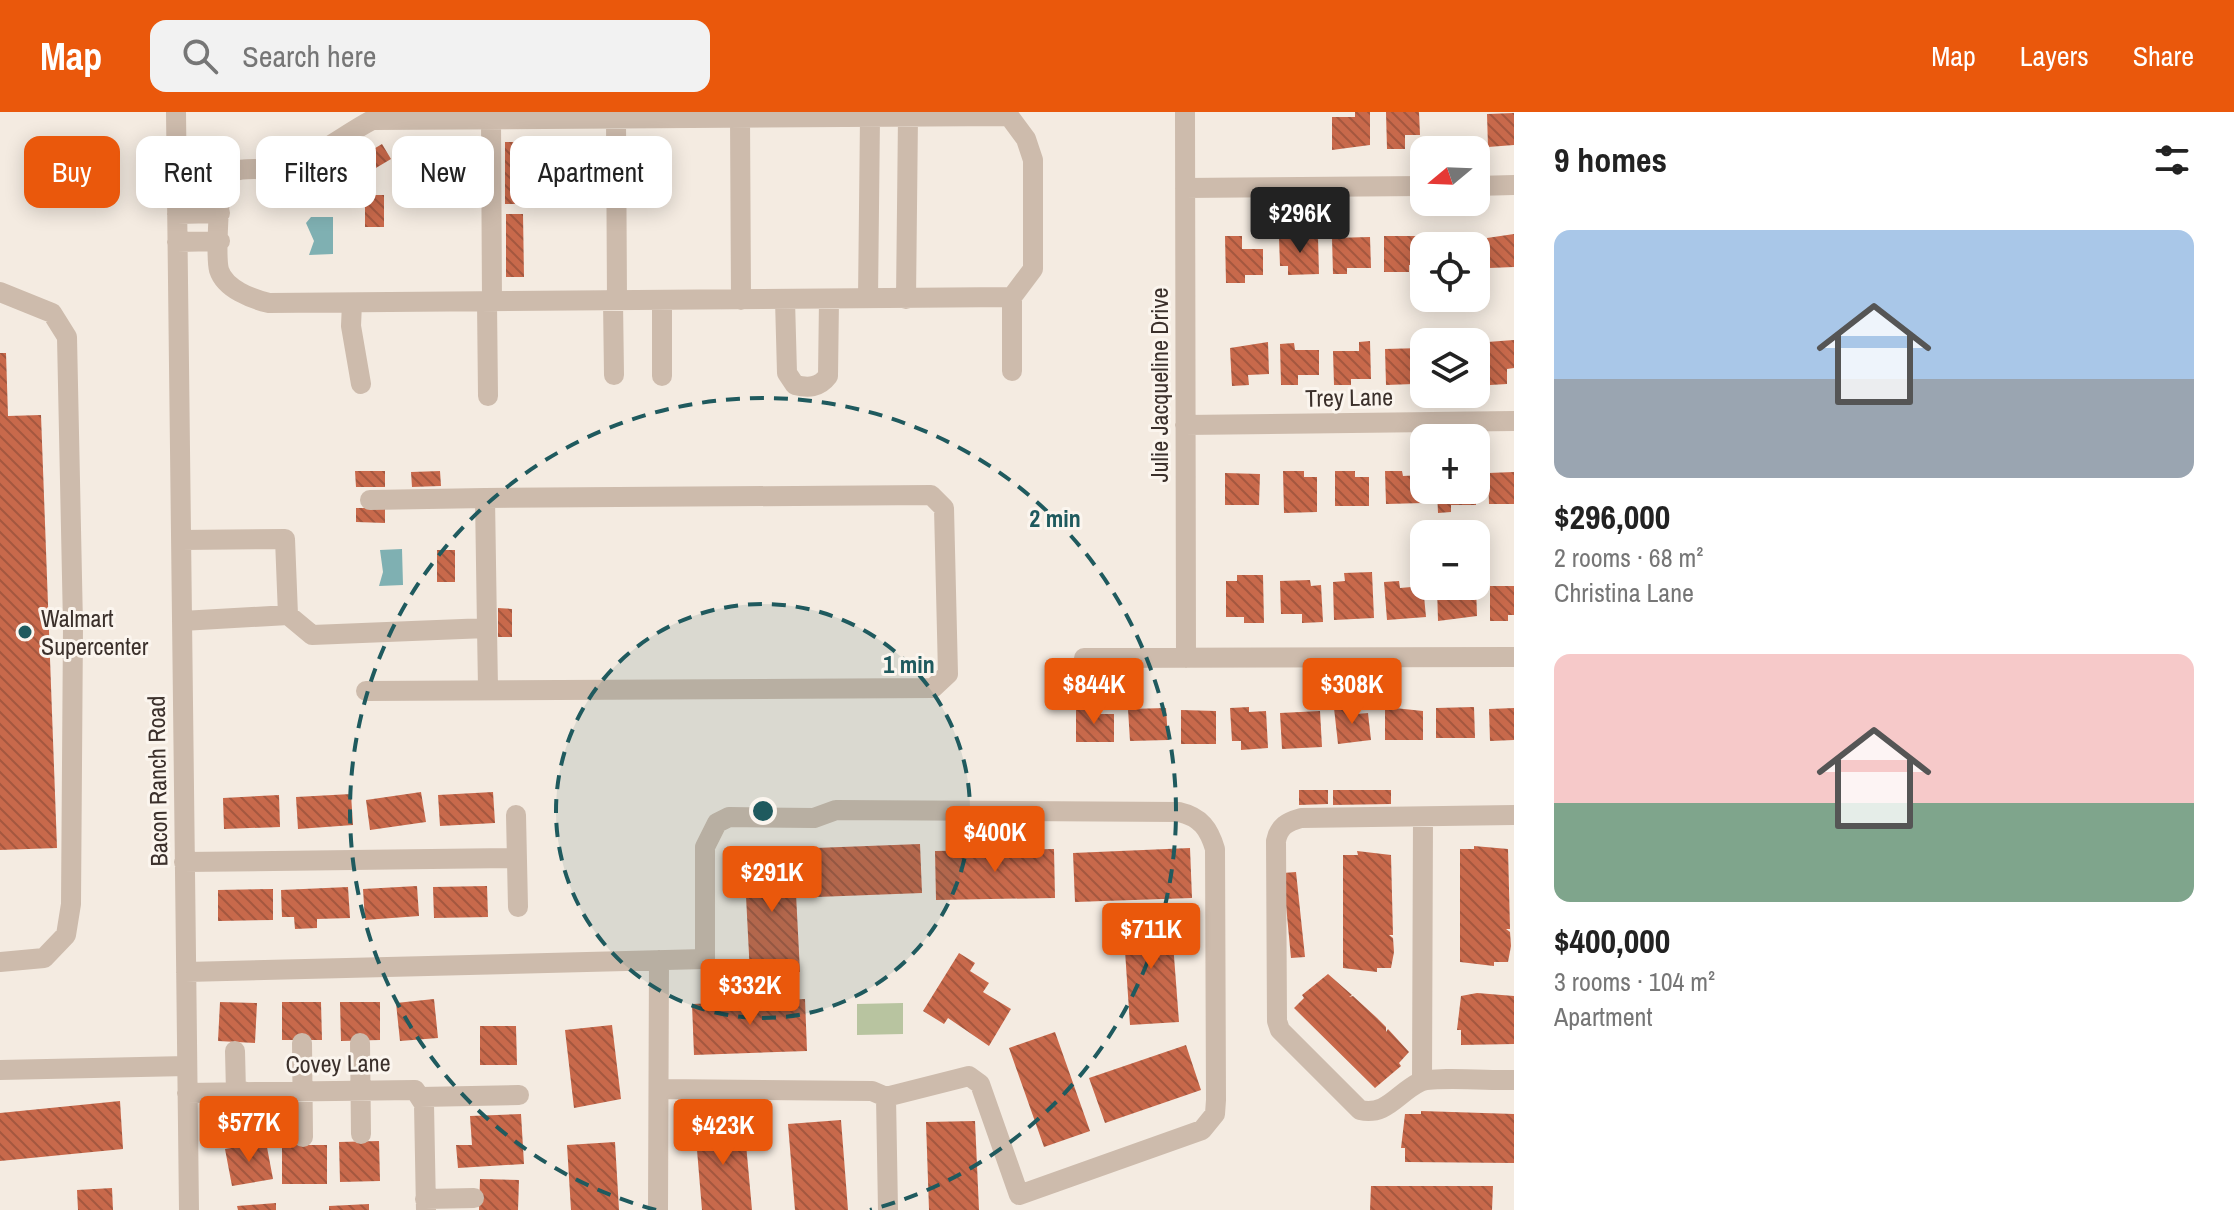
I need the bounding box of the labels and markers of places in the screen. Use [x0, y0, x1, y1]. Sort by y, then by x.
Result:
pin: $296K [1244, 187, 1356, 255]
place label: Walmart Supercenter [41, 602, 149, 662]
marker: Walmart Supercenter [16, 623, 34, 641]
pin: $844K [1038, 658, 1150, 726]
pin: $308K [1296, 658, 1408, 726]
centre of rings [749, 797, 777, 825]
pin: $400K [939, 806, 1051, 874]
pin: $291K [716, 846, 828, 914]
pin: $711K [1095, 903, 1207, 971]
pin: $332K [694, 959, 806, 1027]
pin: $577K [193, 1096, 305, 1164]
pin: $423K [667, 1099, 779, 1167]

